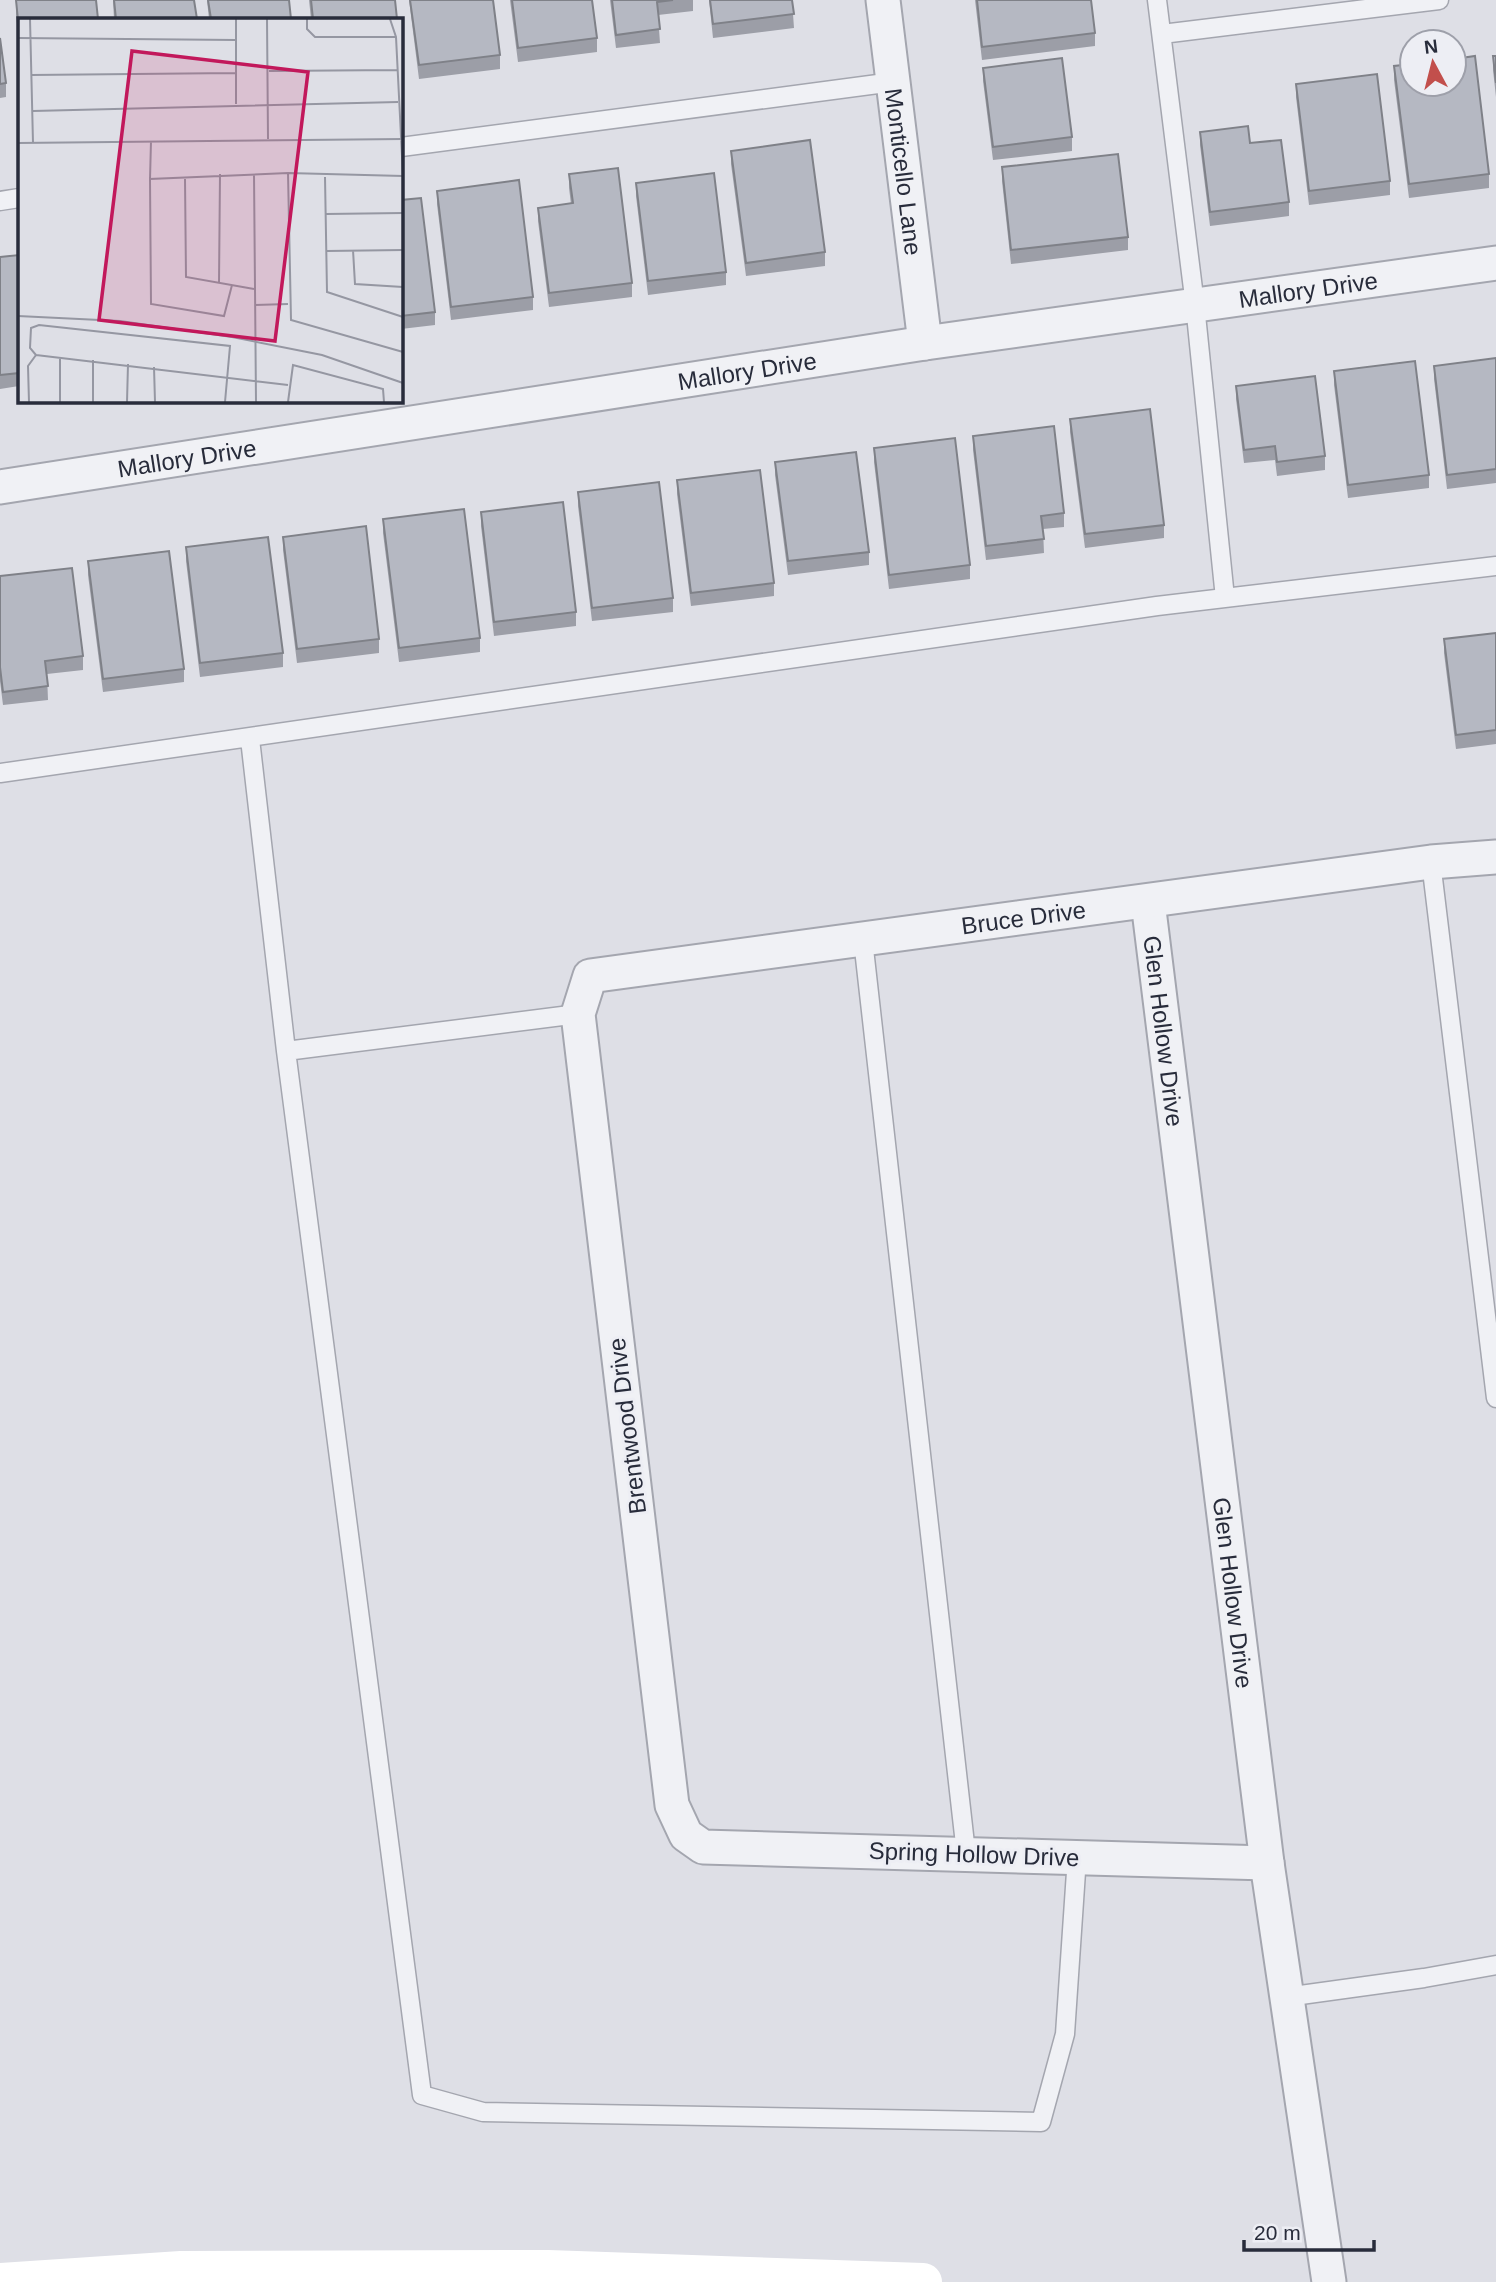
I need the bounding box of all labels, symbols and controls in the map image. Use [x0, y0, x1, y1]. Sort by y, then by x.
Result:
inset map [18, 18, 402, 402]
north arrow [1398, 28, 1468, 98]
text: N [1423, 35, 1439, 58]
street label: Monticello Lane [880, 87, 928, 257]
street label: Mallory Drive [1237, 266, 1379, 312]
street label: Mallory Drive [676, 347, 818, 395]
street label: Mallory Drive [115, 434, 258, 482]
street label: Bruce Drive [960, 895, 1087, 939]
street label: Glen Hollow Drive [1139, 934, 1189, 1128]
street label: Brentwood Drive [603, 1336, 651, 1516]
street label: Glen Hollow Drive [1208, 1496, 1259, 1690]
street label: Spring Hollow Drive [868, 1837, 1080, 1871]
scale bar [1244, 2208, 1374, 2252]
text: 20 m [1254, 2221, 1301, 2244]

